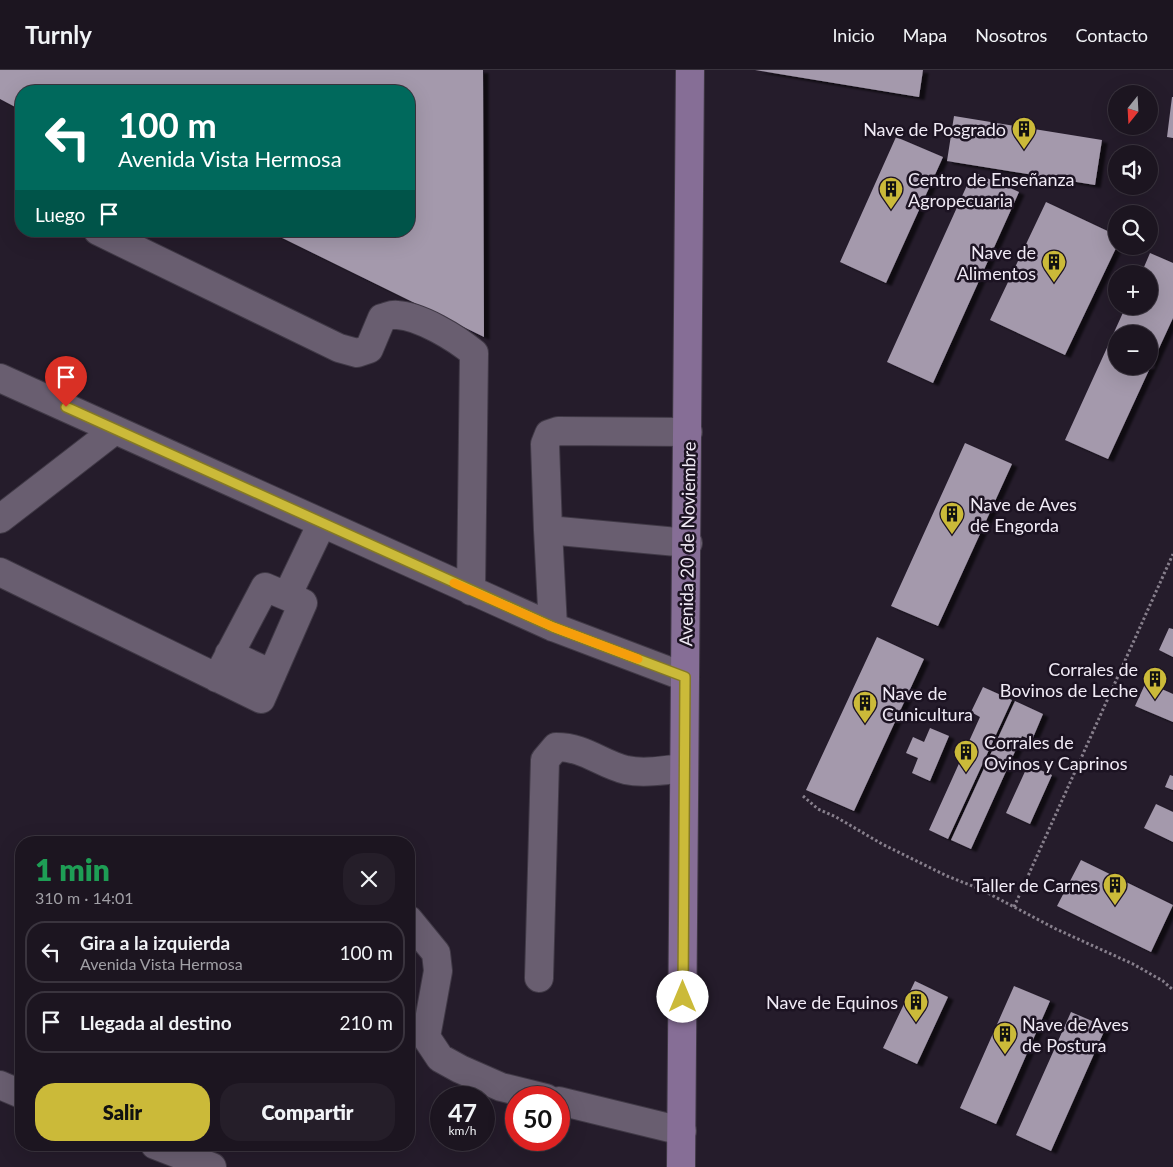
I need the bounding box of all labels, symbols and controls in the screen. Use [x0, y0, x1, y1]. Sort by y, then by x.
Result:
text: Turnly [25, 20, 92, 49]
text: Inicio [832, 24, 875, 46]
text: Mapa [903, 24, 947, 46]
text: Nosotros [975, 24, 1047, 46]
text: Contacto [1075, 24, 1148, 46]
north arrow [1108, 85, 1158, 135]
map controls [1108, 85, 1158, 375]
text: 100 m [118, 103, 217, 145]
icon: left [35, 105, 100, 170]
building icon: Nave de Posgrado [1011, 116, 1037, 150]
place label: Nave de Posgrado [863, 118, 1006, 140]
text: Avenida Vista Hermosa [118, 145, 342, 172]
button: sound [1108, 145, 1158, 195]
place label: Centro de Enseñanza Agropecuaria [908, 168, 1075, 211]
building icon: Centro de Enseñanza Agropecuaria [878, 176, 904, 210]
icon: arrive [95, 200, 123, 228]
text: Luego [35, 203, 85, 226]
button: search [1108, 205, 1158, 255]
place label: Nave de Alimentos [957, 241, 1036, 284]
building icon: Nave de Alimentos [1041, 249, 1067, 283]
button: + [1108, 265, 1158, 315]
button: − [1108, 325, 1158, 375]
pin [45, 356, 87, 407]
icon: arrive [52, 363, 80, 391]
street label: Avenida 20 de Noviembre [674, 441, 700, 647]
place label: Nave de Aves de Engorda [970, 493, 1077, 536]
building icon: Nave de Aves de Engorda [939, 501, 965, 535]
place label: Corrales de Bovinos de Leche [1000, 658, 1138, 701]
building icon: Corrales de Bovinos de Leche [1142, 666, 1168, 700]
place label: Nave de Cunicultura [882, 682, 973, 725]
building icon: Nave de Cunicultura [852, 690, 878, 724]
place label: Corrales de Ovinos y Caprinos [984, 731, 1128, 774]
building icon: Corrales de Ovinos y Caprinos [953, 739, 979, 773]
text: 1 min [35, 851, 110, 887]
button: close [343, 853, 395, 905]
building icon: Taller de Carnes [1102, 872, 1128, 906]
place label: Taller de Carnes [973, 874, 1098, 896]
text: 310 m · 14:01 [35, 888, 134, 907]
text: Gira a la izquierda [80, 931, 230, 954]
icon: left [37, 938, 65, 966]
text: 100 m [339, 941, 393, 964]
text: Avenida Vista Hermosa [80, 954, 243, 973]
position arrow [656, 970, 708, 1022]
building icon: Nave de Equinos [903, 989, 929, 1023]
place label: Nave de Equinos [766, 991, 898, 1013]
icon: arrive [37, 1008, 65, 1036]
text: Llegada al destino [80, 1011, 232, 1034]
text: 210 m [339, 1011, 393, 1034]
place label: Nave de Aves de Postura [1022, 1013, 1129, 1056]
building icon: Nave de Aves de Postura [992, 1021, 1018, 1055]
button: Salir [35, 1083, 210, 1141]
button: Compartir [220, 1083, 395, 1141]
speed limit sign: 50 [505, 1086, 570, 1151]
text: 47 [448, 1097, 477, 1127]
text: km/h [448, 1123, 477, 1138]

